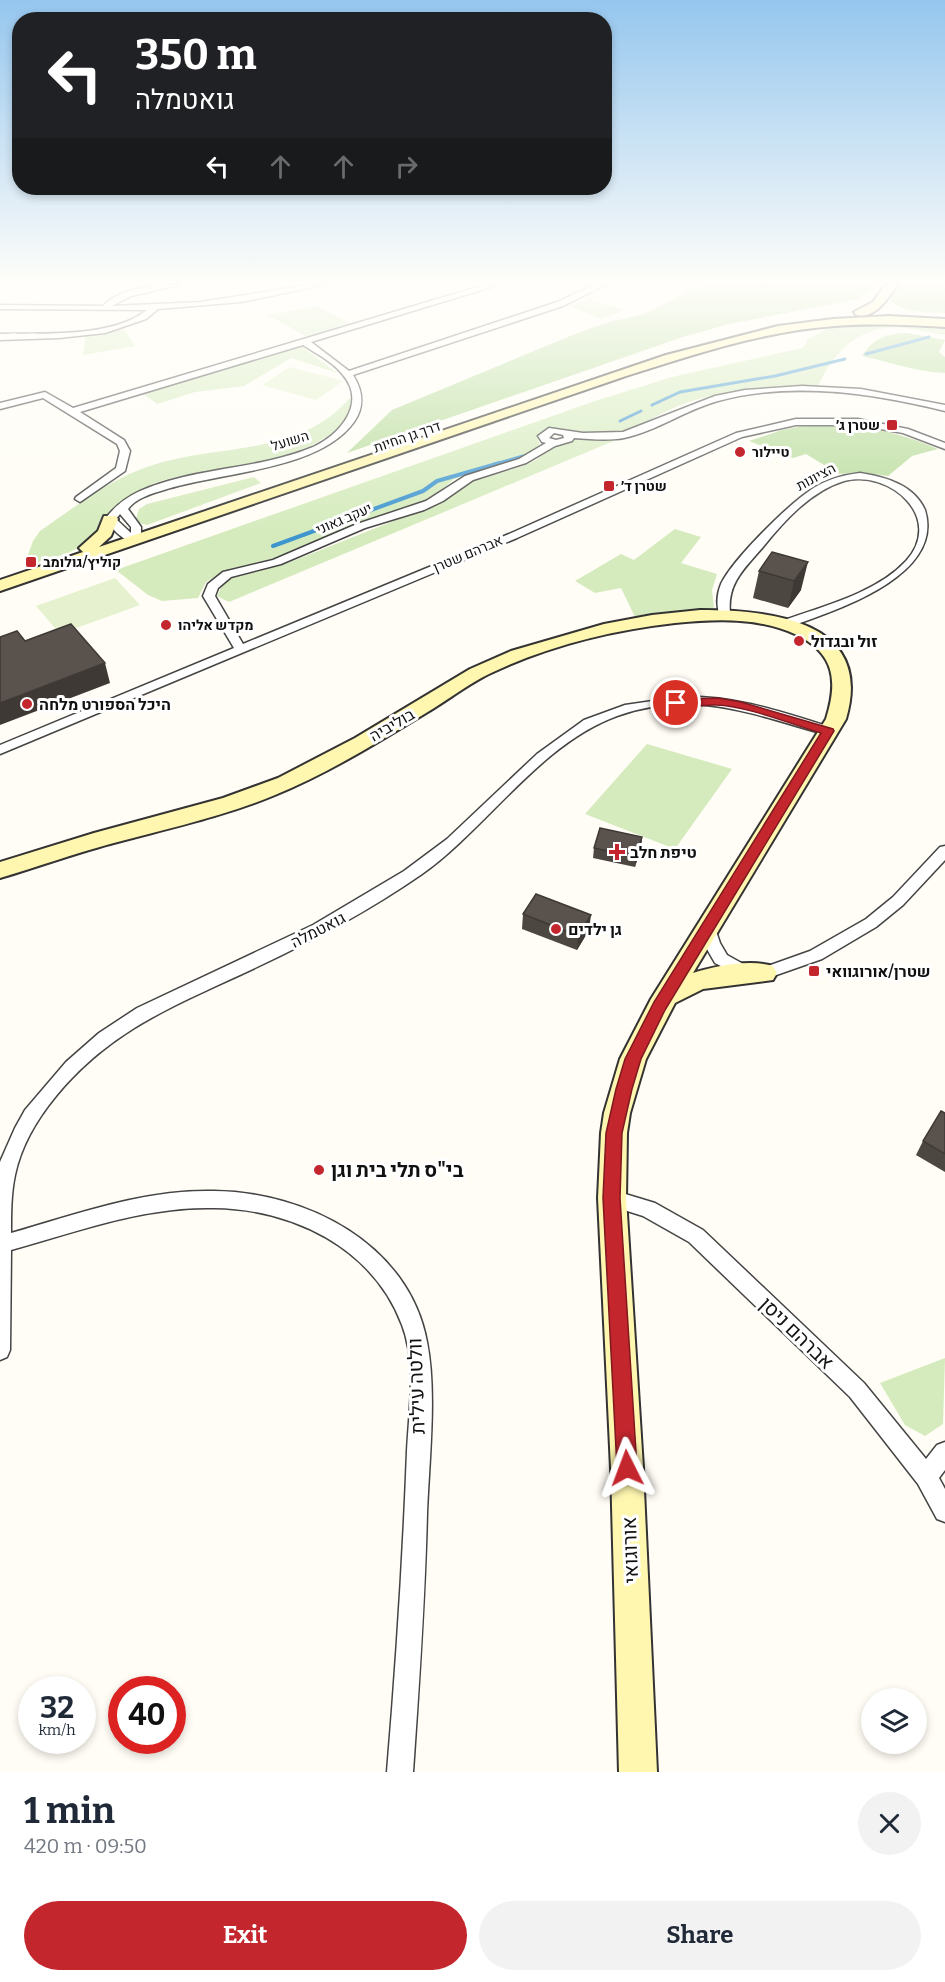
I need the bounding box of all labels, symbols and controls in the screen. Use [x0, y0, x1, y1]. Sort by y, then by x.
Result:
text: 350 m [135, 30, 256, 80]
icon: left [36, 36, 114, 114]
text: גואטמלה [135, 84, 234, 116]
icon: left [201, 150, 234, 183]
icon: ahead [264, 150, 297, 183]
icon: ahead [327, 150, 360, 183]
icon: right [390, 150, 423, 183]
place label: שטרן ג׳ [836, 417, 880, 434]
street label: דרך גן החיות [371, 418, 443, 456]
marker: שטרן ג׳ [885, 418, 899, 432]
street label: השועל [269, 427, 311, 455]
place label: טיילור [752, 444, 789, 461]
marker: טיילור [733, 445, 747, 459]
street label: הציונות [793, 460, 839, 494]
place label: שטרן ד׳ [621, 478, 667, 495]
marker: שטרן ד׳ [602, 479, 616, 493]
street label: יעקב גאוני [314, 500, 374, 538]
street label: אברהם שטרן [431, 532, 505, 576]
place label: קוליץ/גולומב [43, 554, 121, 571]
marker: קוליץ/גולומב [24, 555, 38, 569]
place label: מקדש אליהו [178, 617, 254, 634]
marker: מקדש אליהו [159, 618, 173, 632]
place label: זול ובגדול [811, 632, 877, 651]
marker: זול ובגדול [792, 634, 806, 648]
pin [650, 677, 701, 728]
icon: arrive [659, 686, 692, 719]
place label: היכל הספורט מלחה [39, 695, 171, 714]
marker: היכל הספורט מלחה [20, 697, 34, 711]
street label: בוליביה [366, 704, 418, 745]
marker: טיפת חלב [608, 843, 626, 861]
place label: טיפת חלב [630, 843, 697, 862]
street label: גואטמלה [287, 908, 349, 952]
place label: גן ילדים [568, 920, 622, 939]
marker: גן ילדים [549, 922, 563, 936]
place label: שטרן/אורוגוואי [826, 962, 931, 981]
marker: שטרן/אורוגוואי [807, 964, 821, 978]
place label: בי"ס תלי בית וגן [331, 1158, 464, 1182]
marker: בי"ס תלי בית וגן [312, 1163, 326, 1177]
street label: אברהם ניסן [755, 1292, 839, 1374]
street label: וולטה עילית [402, 1337, 430, 1435]
position arrow [595, 1436, 659, 1500]
street label: אורוגואי [617, 1516, 643, 1584]
speed limit sign: 40 [108, 1676, 186, 1754]
map controls [861, 1688, 927, 1754]
button: layers [861, 1688, 927, 1754]
text: 32 [40, 1690, 74, 1726]
text: km/h [38, 1721, 76, 1739]
text: 1 min [24, 1789, 115, 1833]
button: close [858, 1792, 921, 1855]
text: 420 m · 09:50 [24, 1834, 147, 1858]
button: Exit [24, 1901, 467, 1970]
button: Share [479, 1901, 921, 1970]

